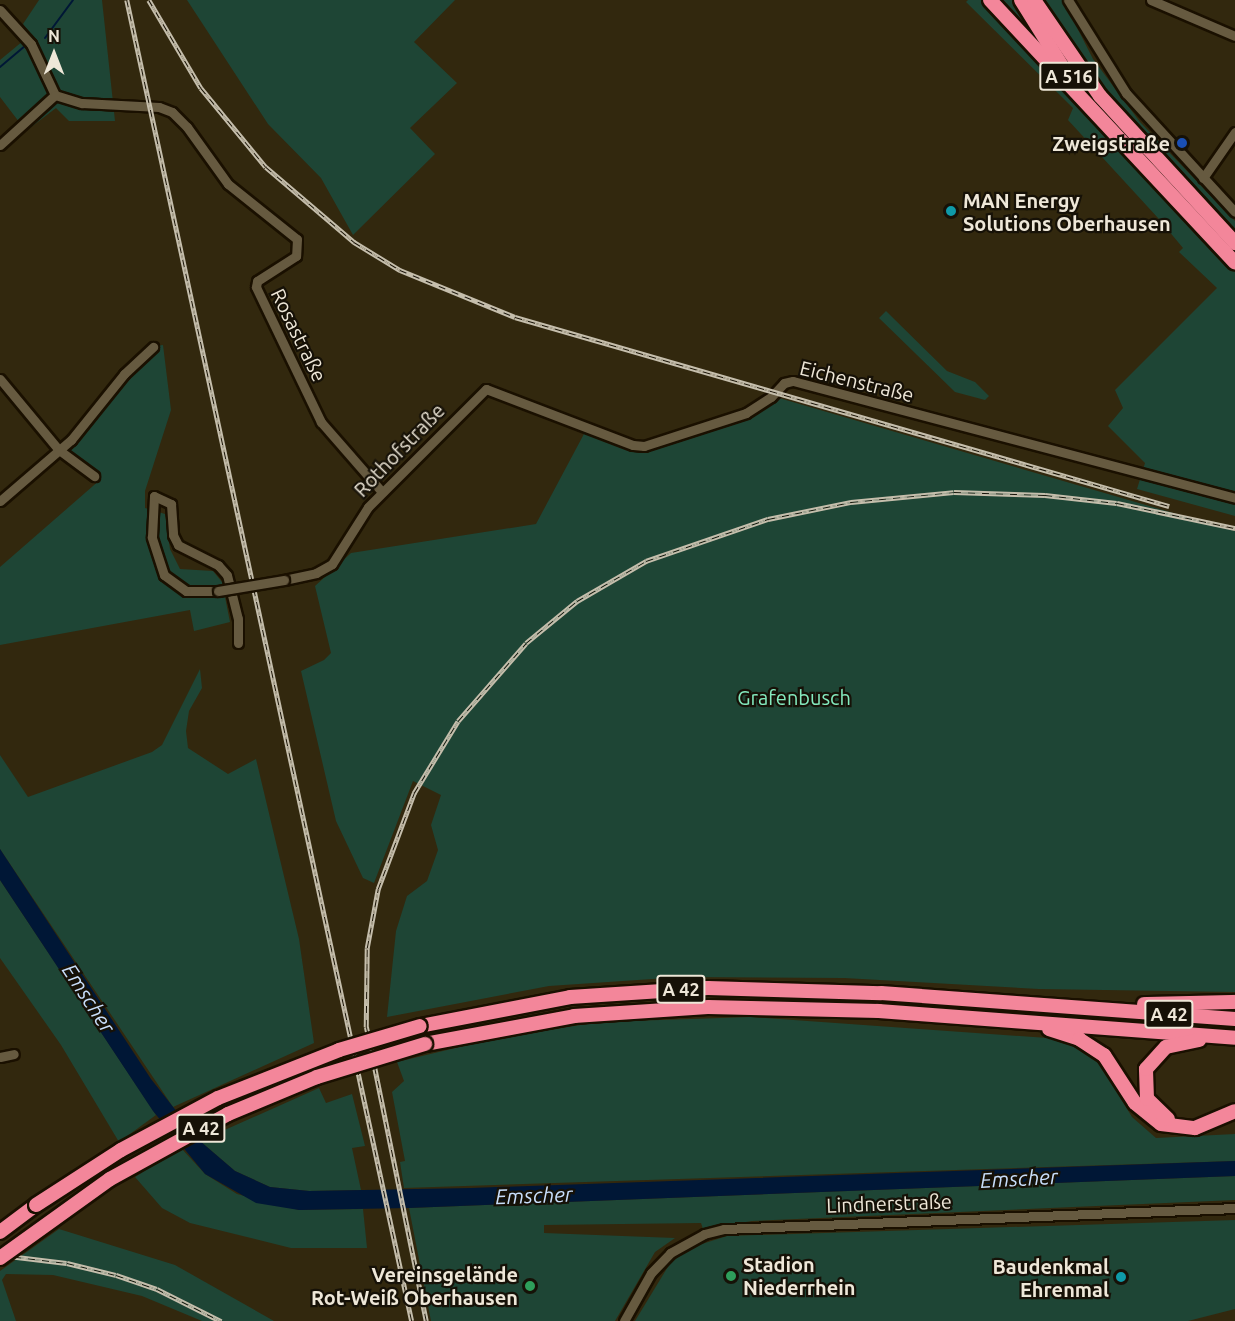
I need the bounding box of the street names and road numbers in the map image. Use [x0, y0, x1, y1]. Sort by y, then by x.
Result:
road number: A 516 [1039, 61, 1099, 91]
street label: Rosastraße [266, 285, 332, 385]
street label: Eichenstraße [797, 355, 917, 407]
street label: Rothofstraße [349, 398, 449, 502]
road number: A 42 [656, 974, 706, 1004]
road number: A 42 [1144, 999, 1194, 1029]
road number: A 42 [176, 1113, 226, 1143]
street label: Lindnerstraße [826, 1189, 952, 1217]

